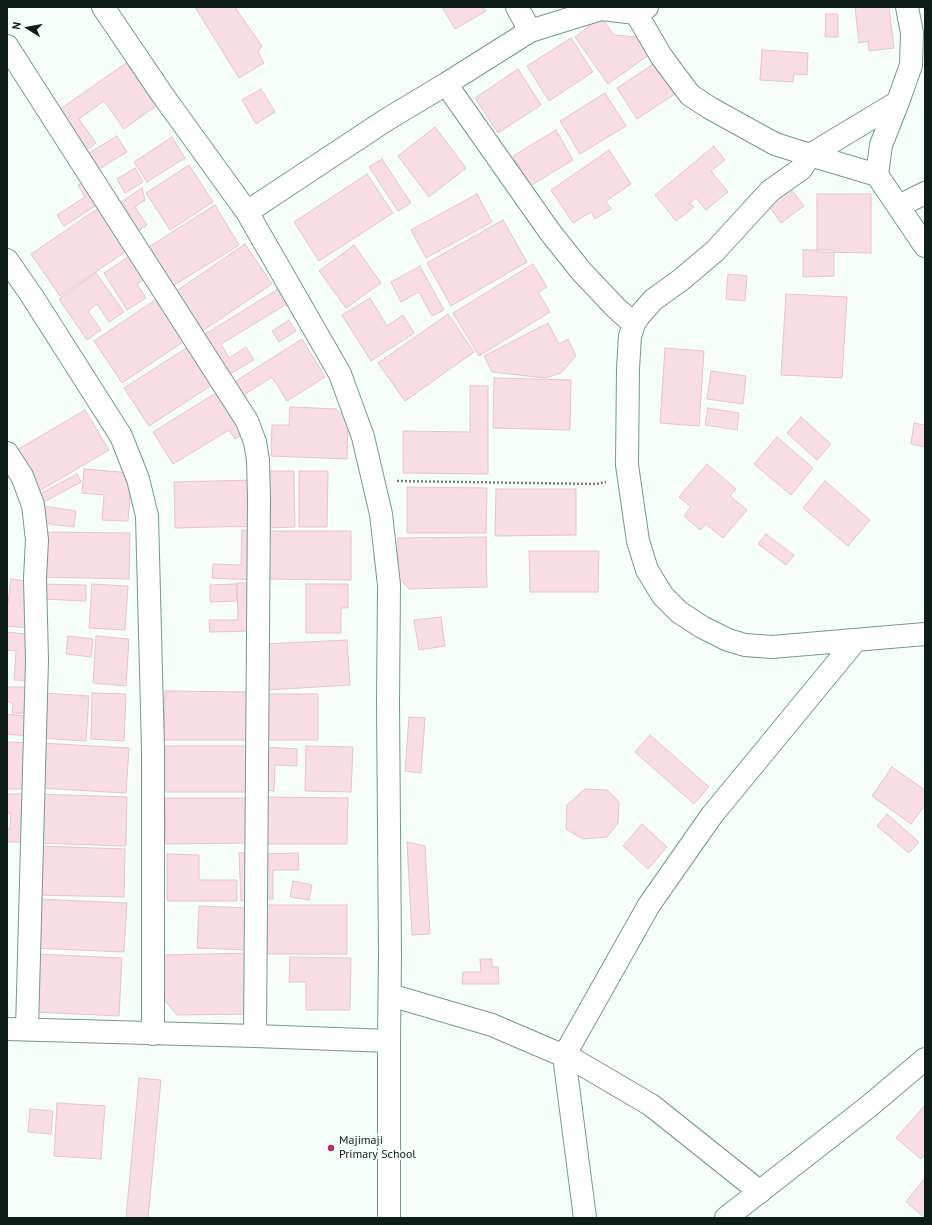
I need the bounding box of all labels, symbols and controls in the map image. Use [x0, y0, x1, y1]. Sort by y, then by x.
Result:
north arrow [8, 8, 48, 48]
text: N [9, 21, 24, 31]
place label: Majimaji Primary School [339, 1134, 416, 1162]
marker: Majimaji Primary School [326, 1143, 336, 1153]

